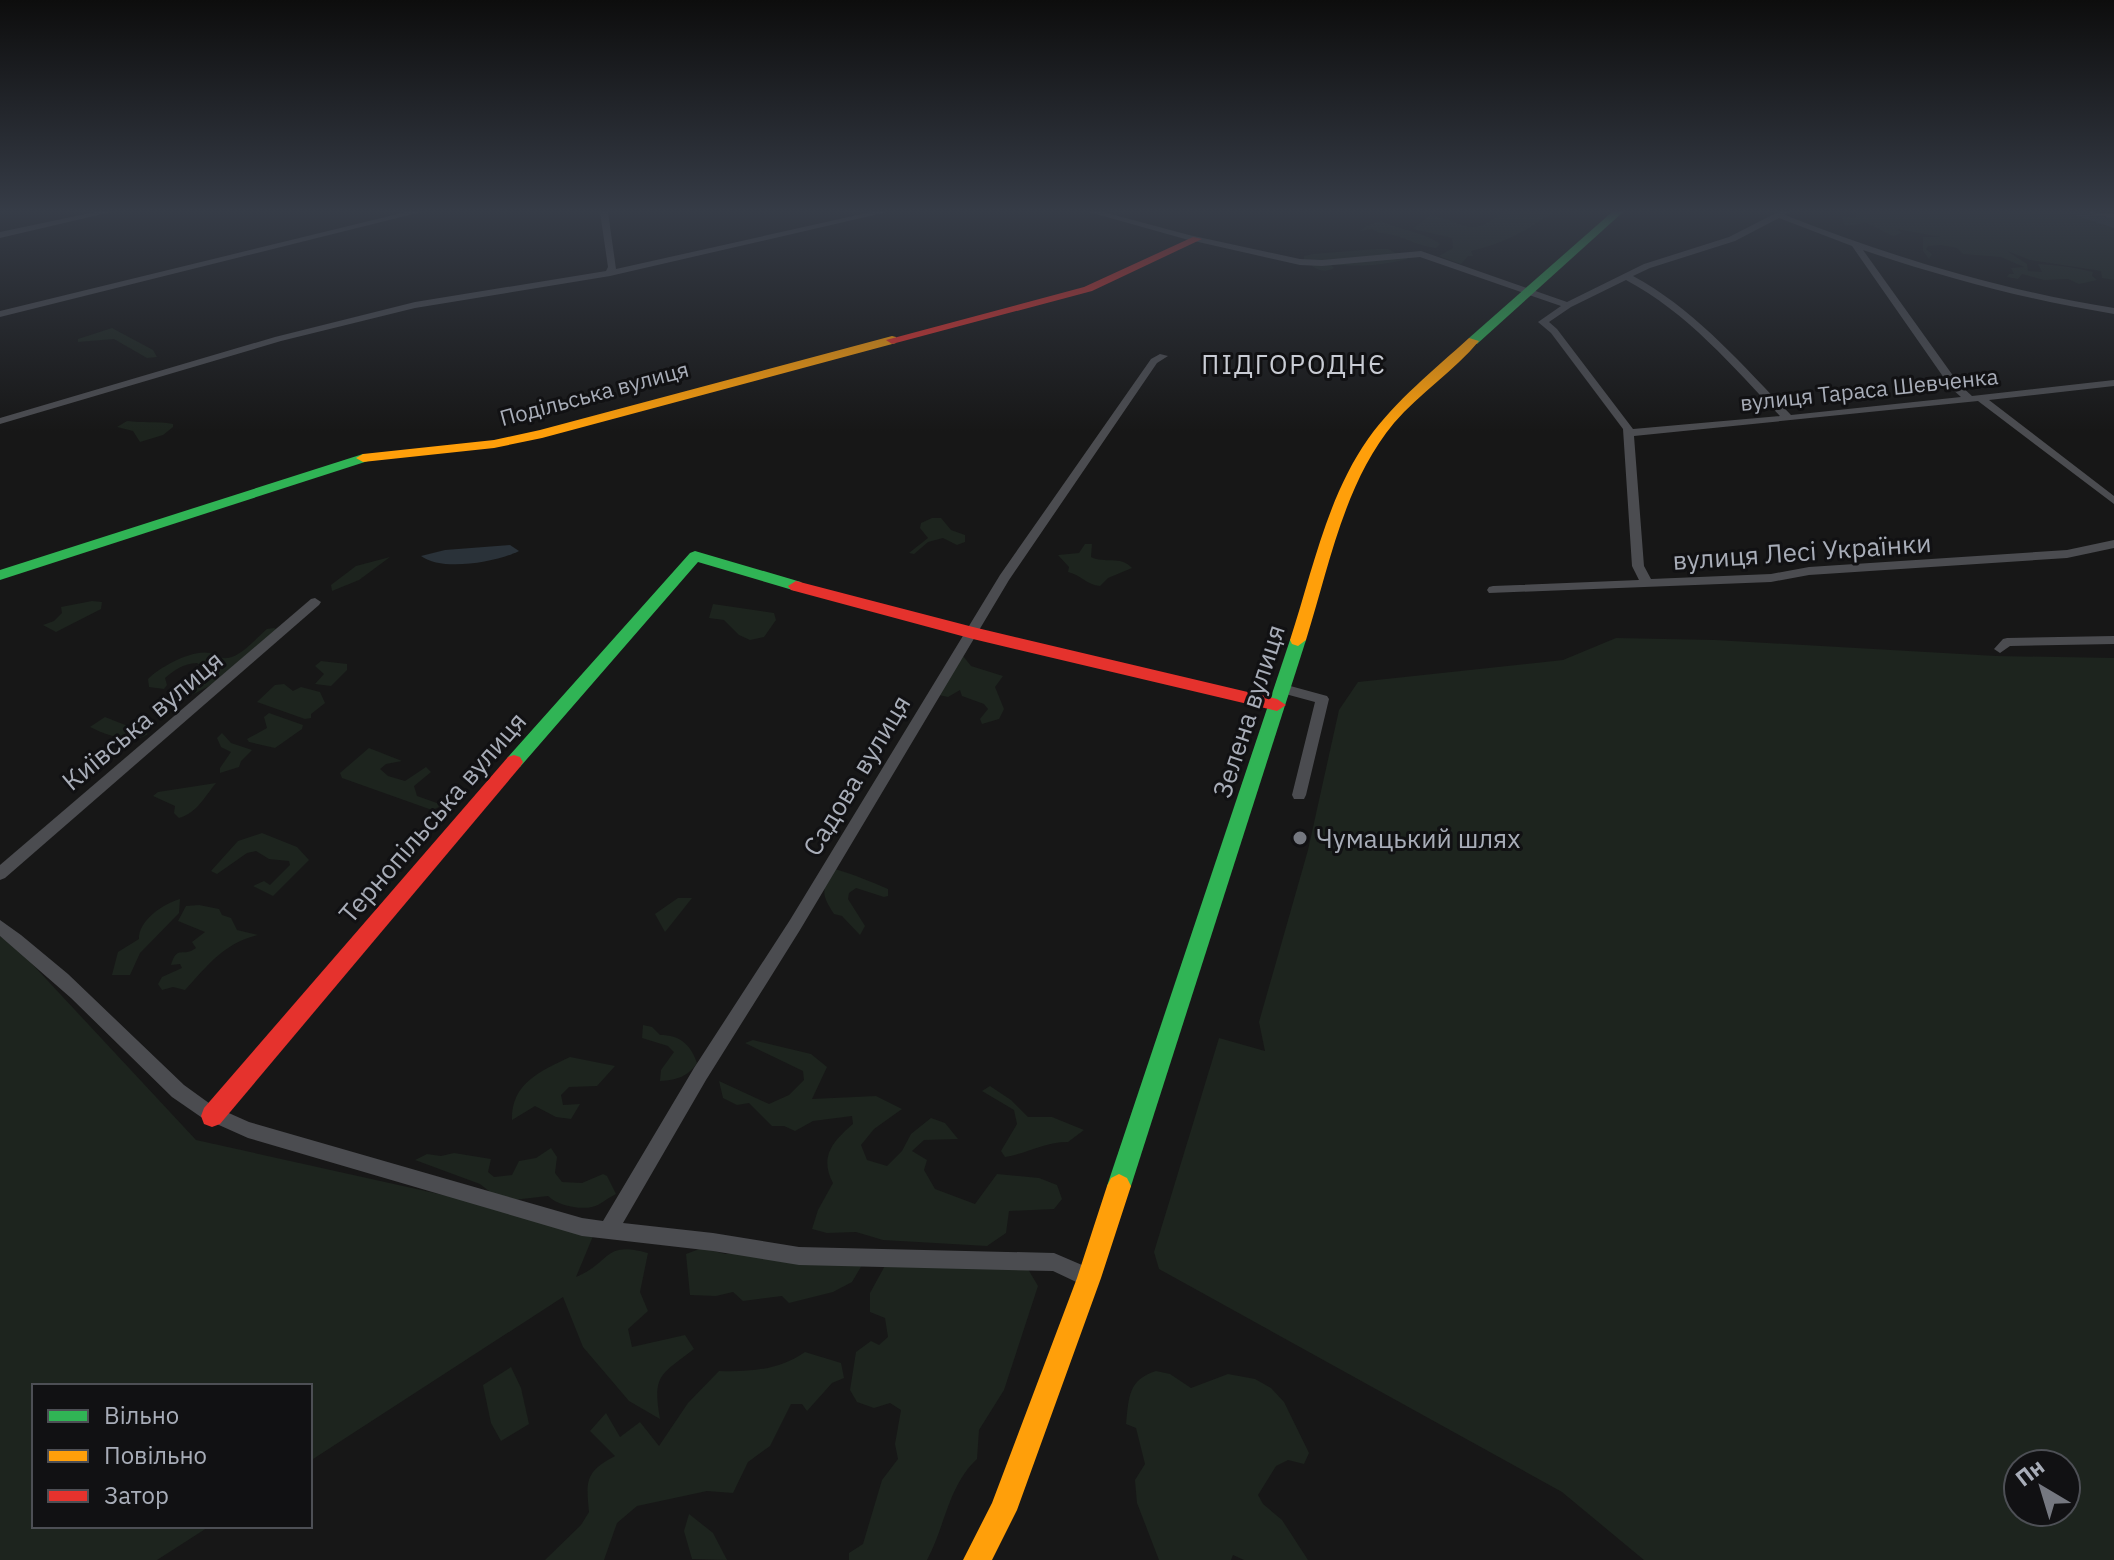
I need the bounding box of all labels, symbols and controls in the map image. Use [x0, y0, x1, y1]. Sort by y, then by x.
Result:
district label: ПІДГОРОДНЄ [1201, 347, 1387, 381]
street label: Подільська вулиця [496, 354, 692, 432]
street label: вулиця Тараса Шевченка [1739, 361, 2000, 417]
street label: вулиця Лесі Українки [1671, 525, 1933, 577]
street label: Зелена вулиця [1204, 620, 1292, 802]
street label: Київська вулиця [54, 643, 230, 797]
street label: Садова вулиця [795, 688, 917, 862]
street label: Тернопільська вулиця [331, 704, 533, 930]
place label: Чумацький шлях [1316, 821, 1520, 855]
marker: Чумацький шлях [1291, 829, 1309, 847]
legend [32, 1384, 312, 1528]
text: Вільно [104, 1399, 179, 1431]
text: Повільно [104, 1439, 207, 1471]
north arrow [2002, 1448, 2082, 1528]
text: Пн [2009, 1451, 2050, 1492]
text: Затор [104, 1479, 169, 1511]

